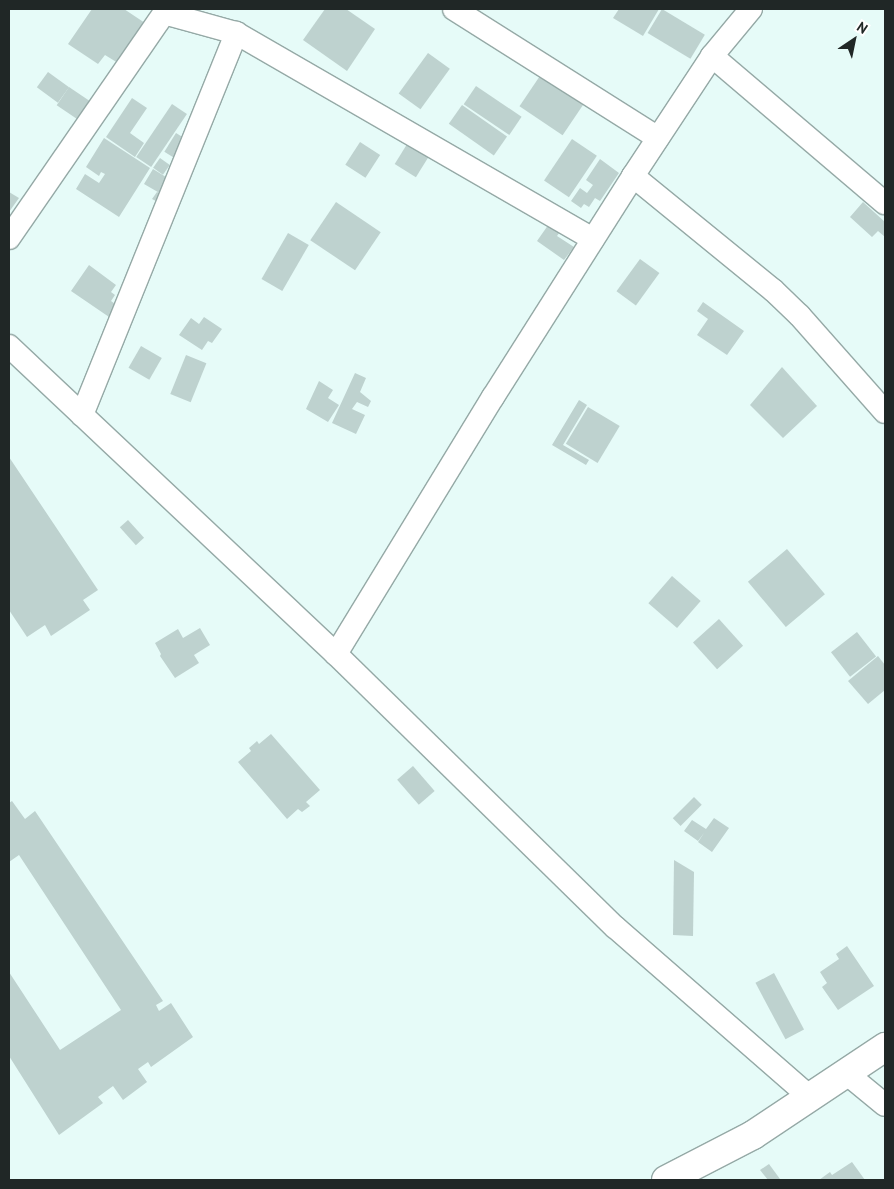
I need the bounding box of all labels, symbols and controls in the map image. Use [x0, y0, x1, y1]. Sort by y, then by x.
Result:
north arrow [829, 15, 879, 65]
text: N [854, 18, 871, 38]

